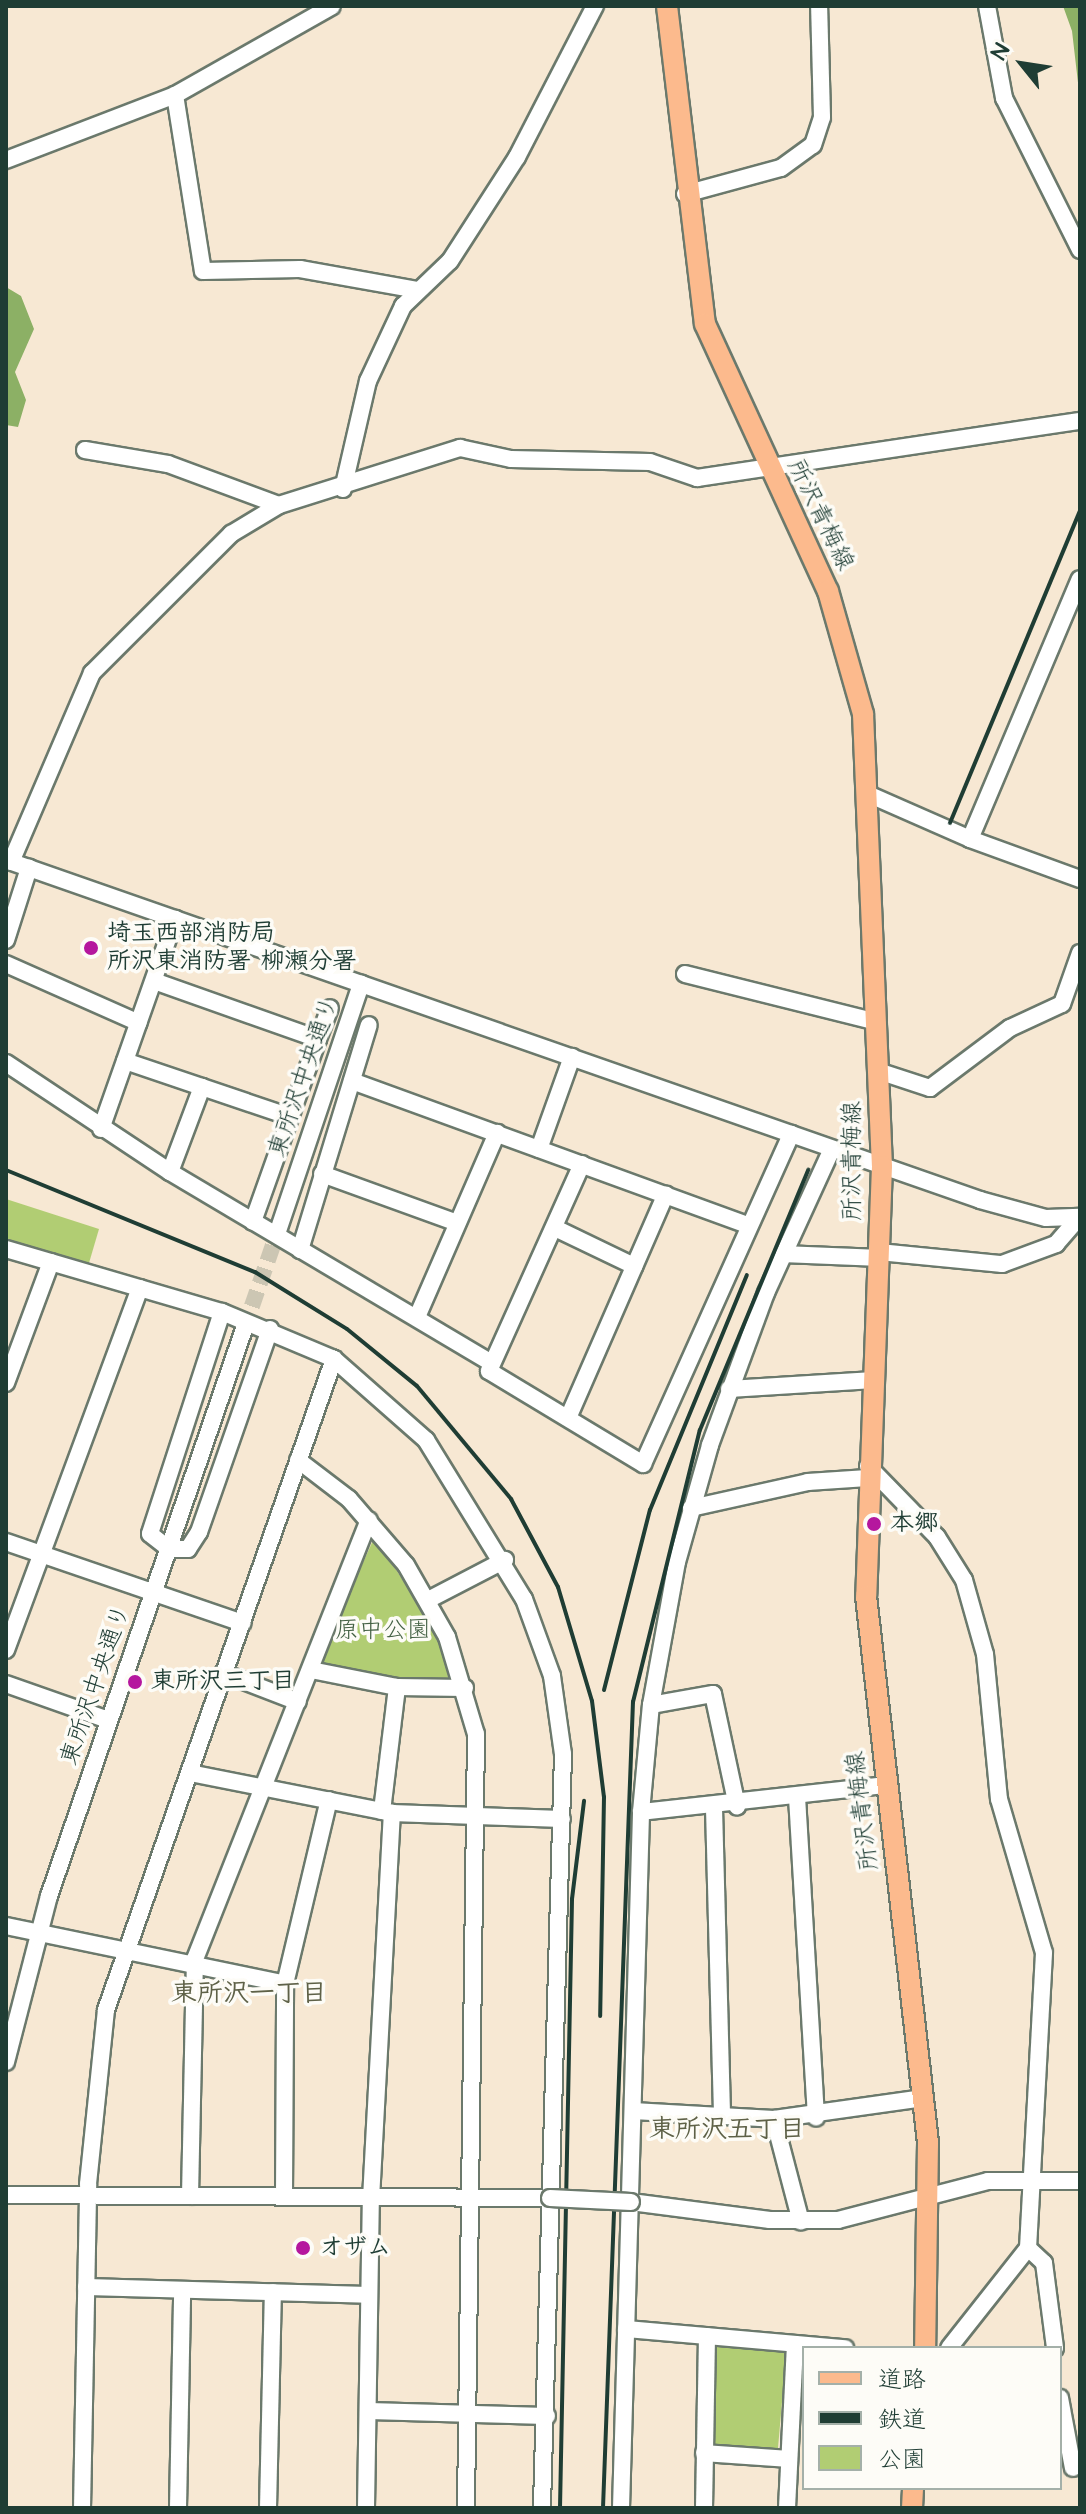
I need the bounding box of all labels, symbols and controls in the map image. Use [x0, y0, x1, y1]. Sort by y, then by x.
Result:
north arrow [982, 24, 1062, 104]
text: N [984, 38, 1018, 65]
street label: 所沢青梅線 [781, 455, 859, 575]
place label: 埼玉西部消防局 所沢東消防署 柳瀬分署 [107, 920, 357, 976]
marker: 埼玉西部消防局 所沢東消防署 柳瀬分署 [82, 939, 100, 957]
street label: 東所沢中央通り [263, 993, 345, 1161]
street label: 所沢青梅線 [839, 1101, 867, 1221]
place label: 本郷 [890, 1510, 938, 1538]
marker: 本郷 [865, 1515, 883, 1533]
street label: 東所沢中央通り [55, 1601, 137, 1769]
park label: 原中公園 [335, 1617, 431, 1645]
place label: 東所沢三丁目 [151, 1668, 295, 1696]
marker: 東所沢三丁目 [126, 1673, 144, 1691]
street label: 所沢青梅線 [841, 1750, 885, 1872]
district label: 東所沢一丁目 [171, 1978, 327, 2010]
district label: 東所沢五丁目 [649, 2114, 805, 2146]
place label: オザム [319, 2234, 391, 2262]
marker: オザム [294, 2239, 312, 2257]
legend [802, 2346, 1062, 2490]
text: 道路 [878, 2363, 926, 2397]
text: 鉄道 [878, 2403, 926, 2437]
text: 公園 [878, 2443, 926, 2477]

